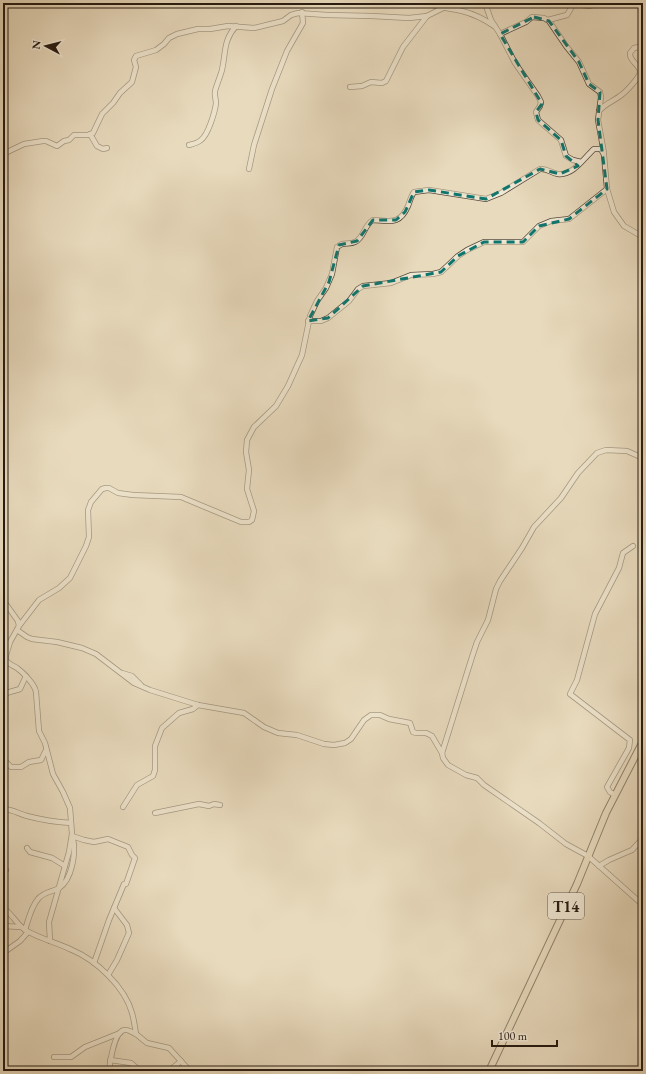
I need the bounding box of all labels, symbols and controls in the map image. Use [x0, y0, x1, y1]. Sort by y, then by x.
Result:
north arrow [26, 26, 66, 66]
text: N [29, 39, 44, 50]
road number: T14 [548, 893, 584, 919]
scale bar [492, 1022, 557, 1048]
text: 100 m [498, 1028, 528, 1044]

